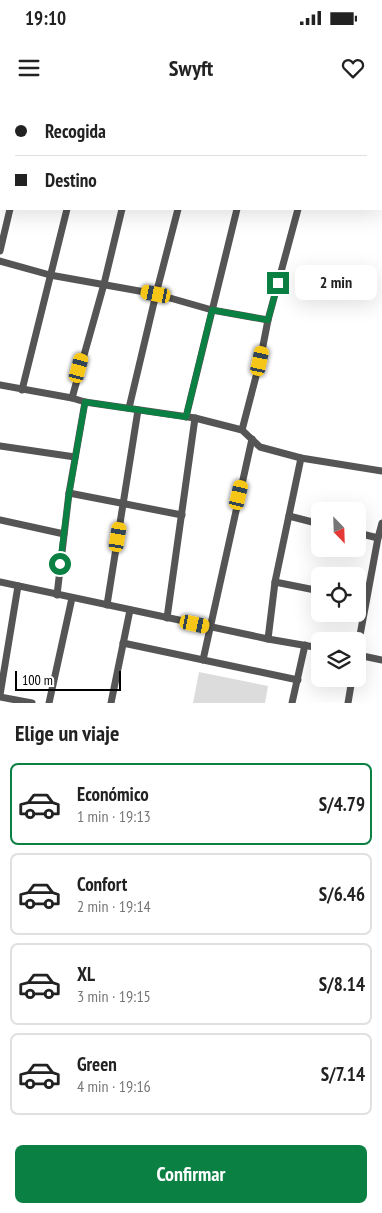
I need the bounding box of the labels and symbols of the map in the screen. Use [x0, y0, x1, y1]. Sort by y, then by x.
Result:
callout: 2 min [296, 266, 378, 300]
route end [267, 272, 289, 294]
car [139, 284, 172, 304]
car [249, 345, 270, 377]
car [67, 352, 90, 384]
car [228, 479, 249, 511]
north arrow [311, 502, 366, 558]
car [108, 521, 127, 553]
route start [49, 553, 71, 575]
car [178, 614, 211, 634]
scale bar [15, 668, 121, 691]

